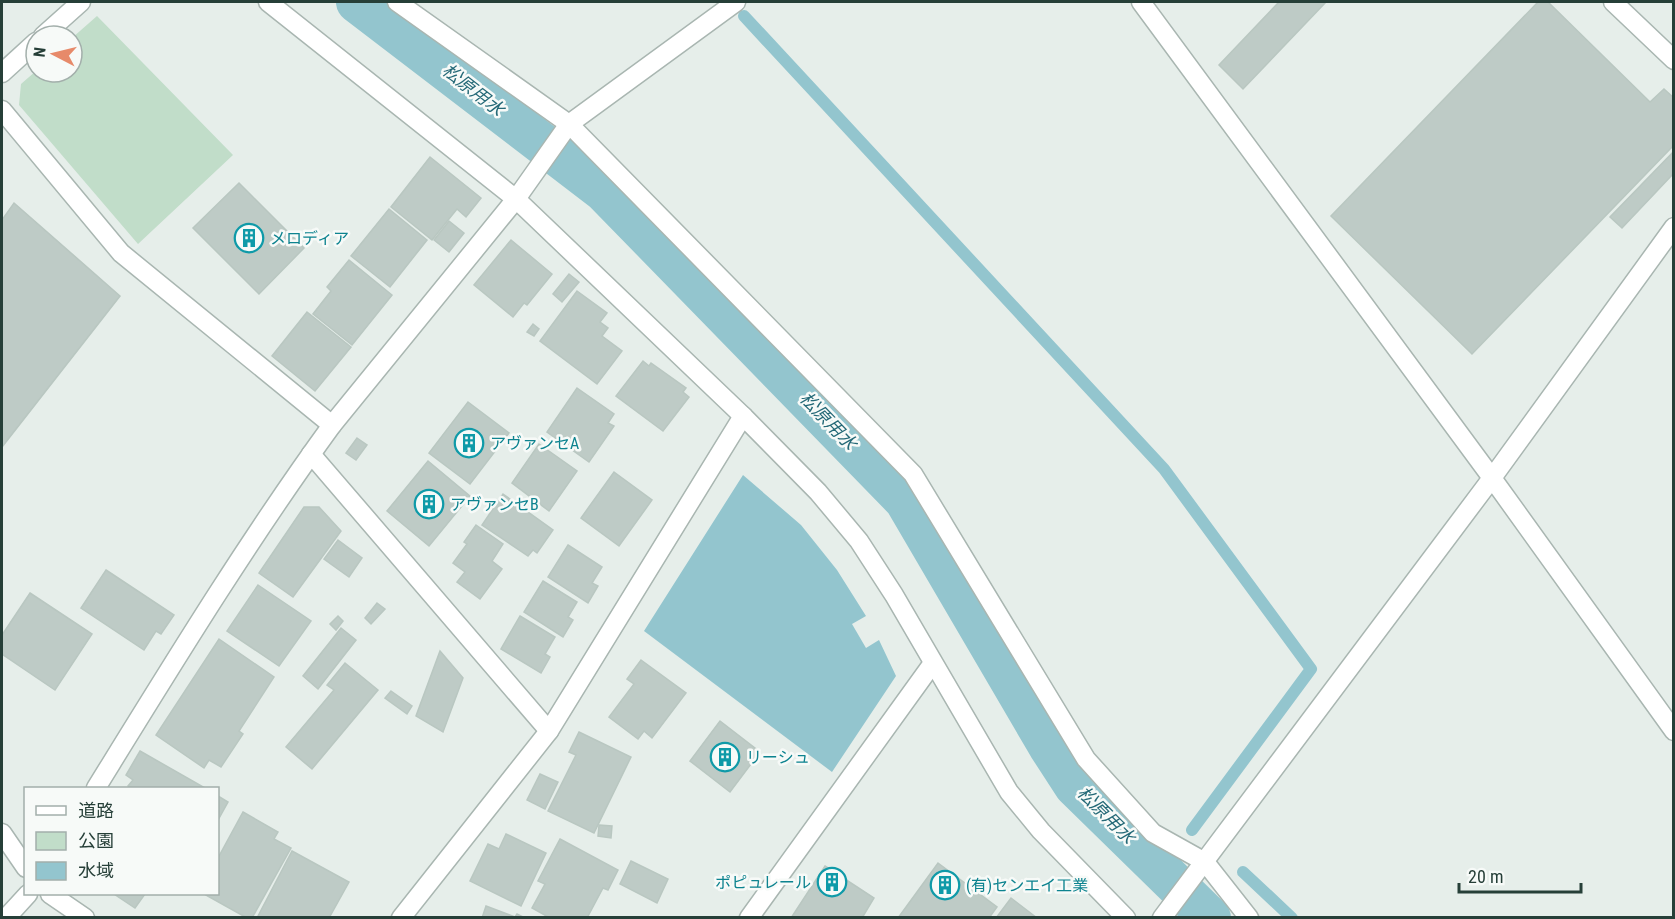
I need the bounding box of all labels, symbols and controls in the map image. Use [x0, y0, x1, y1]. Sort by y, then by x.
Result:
north arrow [24, 24, 84, 84]
text: N [30, 46, 50, 58]
water label: 松原用水 [438, 59, 510, 121]
building icon: メロディア [233, 222, 265, 254]
place label: メロディア [270, 229, 349, 248]
water label: 松原用水 [796, 387, 862, 455]
building icon: アヴァンセA [453, 427, 485, 459]
place label: アヴァンセA [490, 434, 579, 453]
building icon: アヴァンセB [413, 488, 445, 520]
place label: アヴァンセB [450, 495, 539, 514]
building icon: リーシュ [709, 741, 741, 773]
place label: リーシュ [746, 748, 810, 767]
water label: 松原用水 [1073, 782, 1141, 849]
legend [24, 787, 219, 895]
text: 道路 [78, 800, 114, 821]
text: 公園 [78, 830, 114, 851]
scale bar [1459, 856, 1580, 894]
text: 水域 [78, 860, 114, 881]
building icon: ポピュレール [816, 866, 848, 898]
text: 20 m [1468, 866, 1503, 887]
building icon: (有)センエイ工業 [929, 869, 961, 901]
place label: ポピュレール [715, 873, 811, 892]
place label: (有)センエイ工業 [966, 876, 1088, 895]

